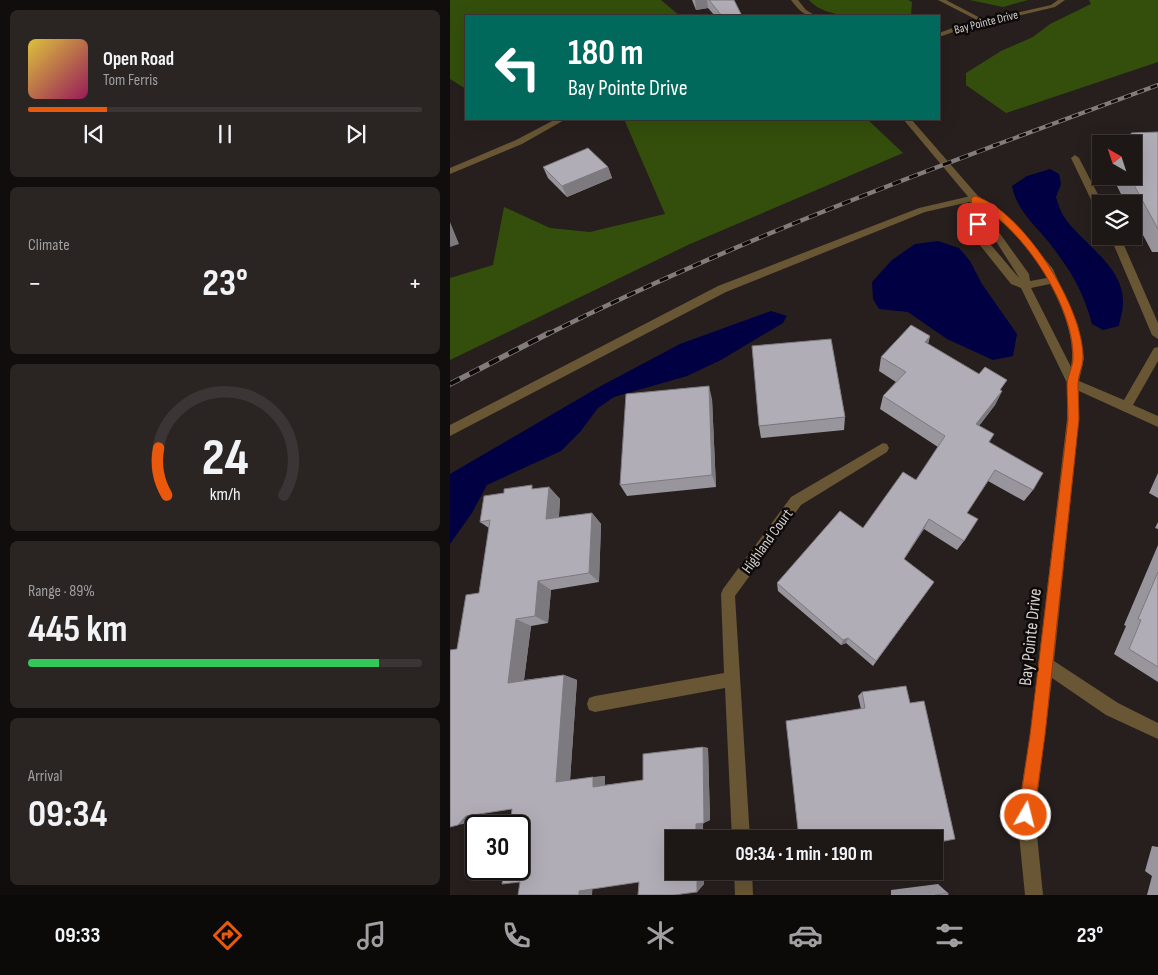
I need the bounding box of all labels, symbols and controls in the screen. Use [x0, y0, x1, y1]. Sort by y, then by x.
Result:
street label: Bay Pointe Drive [953, 7, 1020, 38]
text: 180 m [568, 32, 644, 75]
icon: left [485, 35, 550, 100]
text: Open Road [103, 48, 174, 71]
text: Tom Ferris [103, 71, 158, 90]
text: Bay Pointe Drive [568, 75, 688, 102]
icon: previous [80, 120, 108, 148]
icon: pause [211, 120, 239, 148]
icon: next [342, 120, 370, 148]
north arrow [1092, 135, 1142, 185]
map controls [1092, 135, 1142, 245]
button: layers [1092, 195, 1142, 245]
pin [957, 203, 999, 245]
icon: arrive [964, 210, 992, 238]
text: Climate [28, 236, 70, 255]
text: 23° [202, 261, 248, 306]
text: − [28, 267, 42, 300]
text: + [408, 267, 422, 300]
text: 24 [202, 427, 248, 490]
text: km/h [210, 484, 240, 505]
street label: Highland Court [738, 505, 797, 577]
text: Range · 89% [28, 582, 95, 601]
street label: Bay Pointe Drive [1015, 587, 1046, 687]
text: 445 km [28, 607, 127, 652]
text: Arrival [28, 767, 62, 786]
position arrow [999, 788, 1051, 840]
text: 09:34 [28, 792, 107, 837]
speed limit sign: 30 [465, 815, 530, 880]
text: 09:34 · 1 min · 190 m [736, 843, 872, 866]
icon: directions [210, 918, 245, 953]
icon: music [354, 918, 389, 953]
icon: phone [499, 918, 534, 953]
icon: climate [643, 918, 678, 953]
icon: car [788, 918, 823, 953]
icon: filters [932, 918, 967, 953]
text: 09:33 [55, 922, 100, 949]
text: 23° [1077, 922, 1103, 949]

